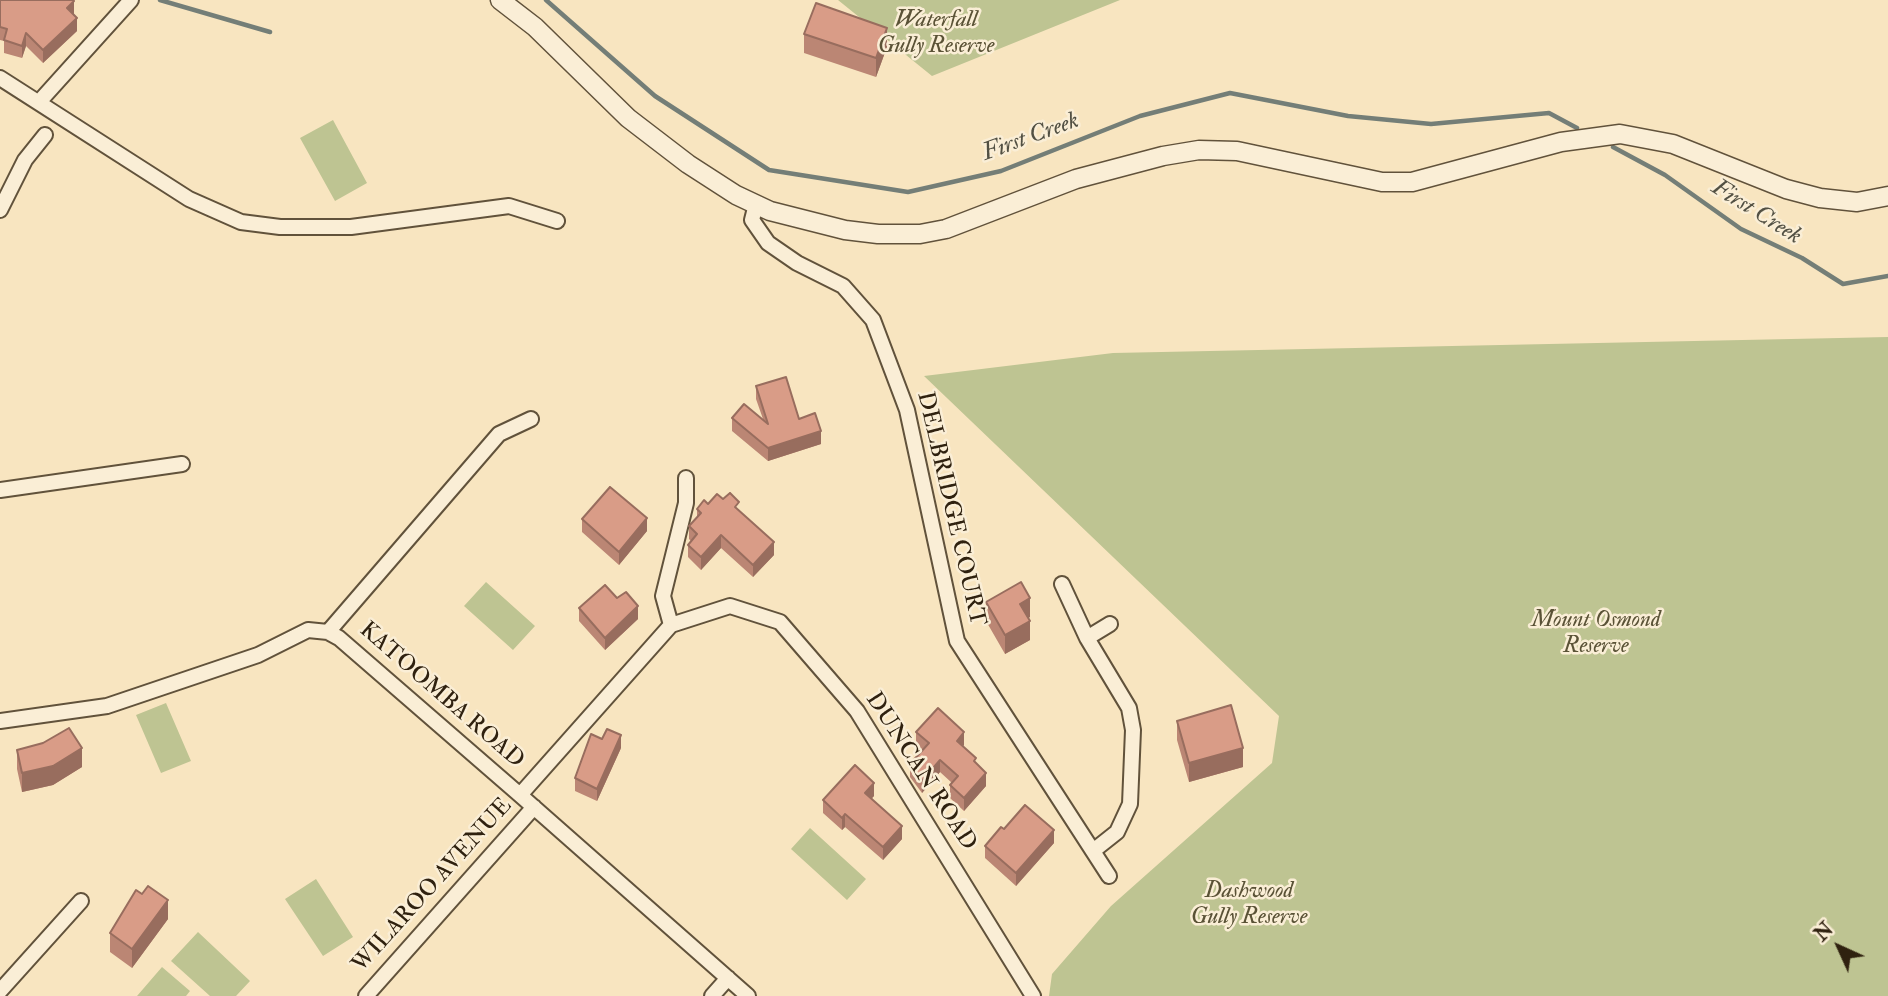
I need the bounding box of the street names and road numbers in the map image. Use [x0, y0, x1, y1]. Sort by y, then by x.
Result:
street label: DELBRIDGE COURT [910, 389, 990, 629]
street label: KATOOMBA ROAD [353, 617, 529, 775]
street label: DUNCAN ROAD [859, 688, 981, 856]
street label: WILAROO AVENUE [347, 793, 519, 979]

